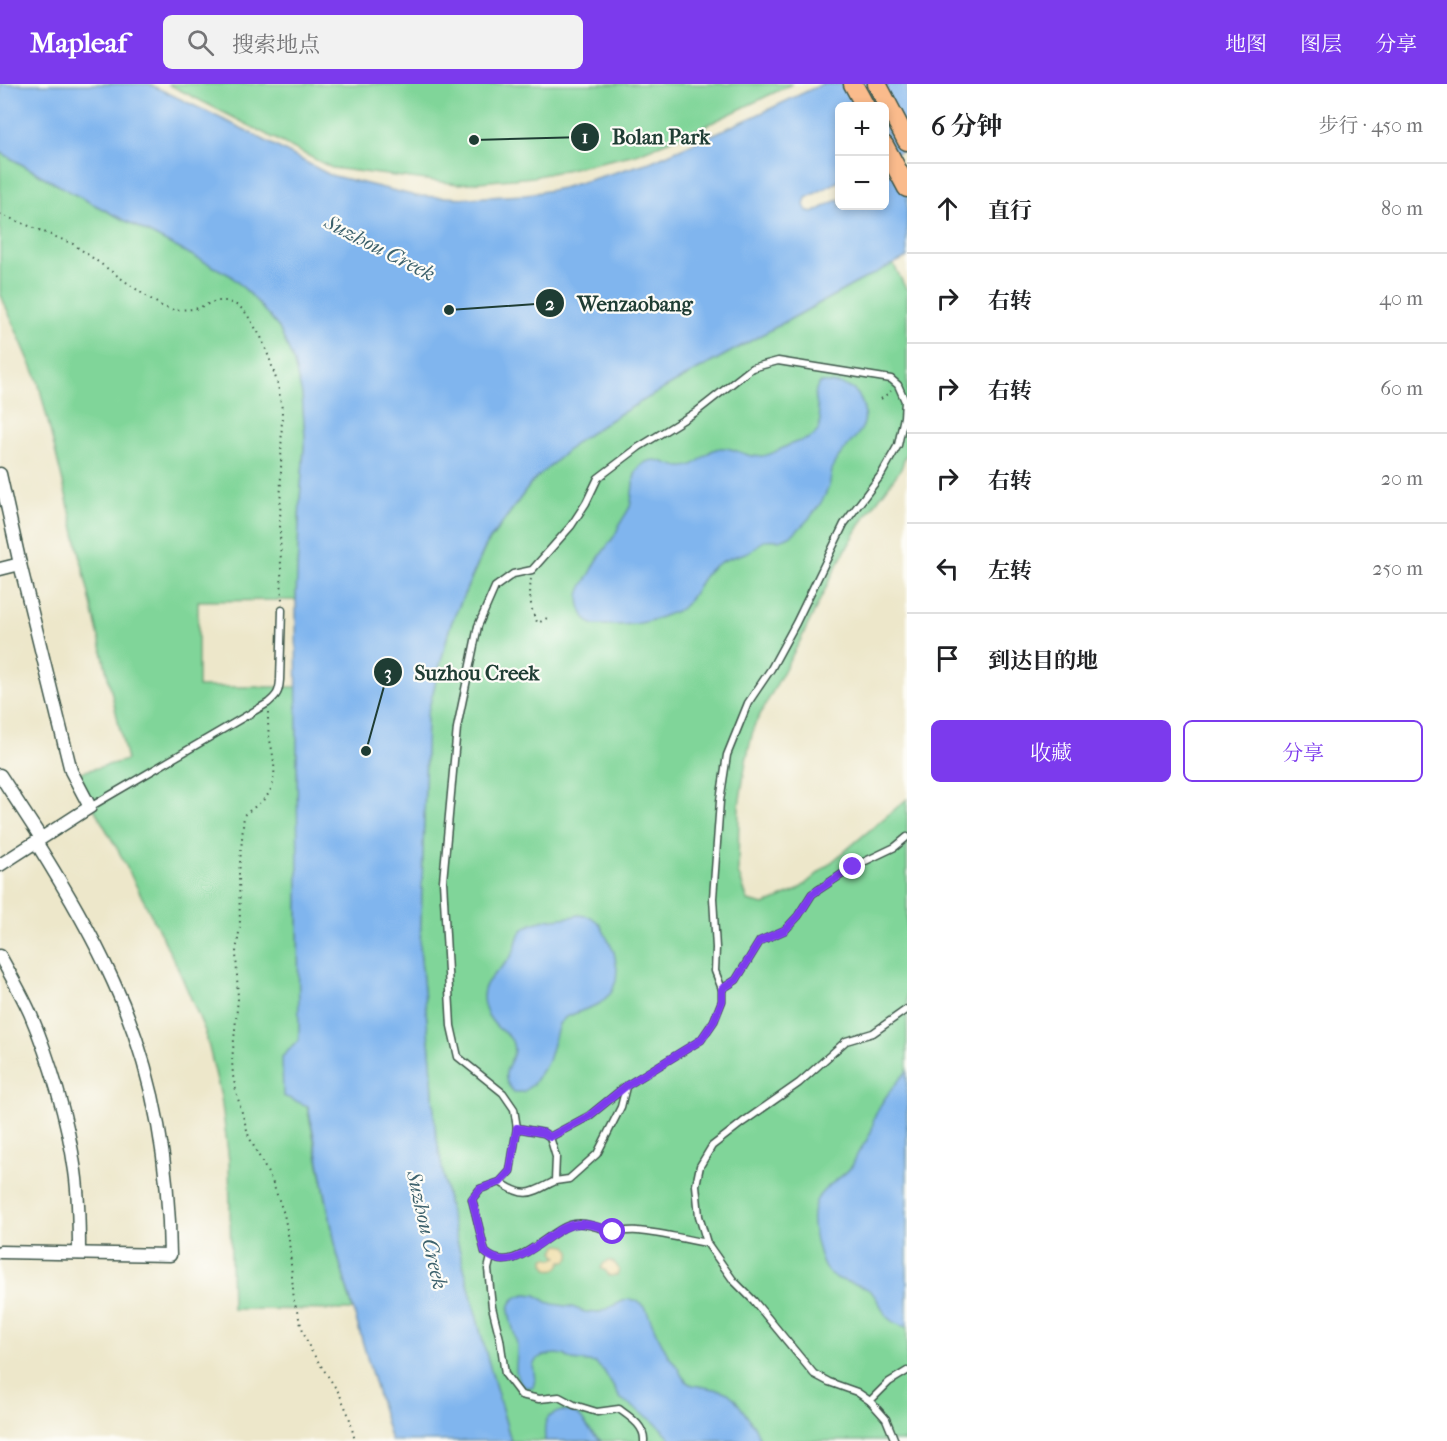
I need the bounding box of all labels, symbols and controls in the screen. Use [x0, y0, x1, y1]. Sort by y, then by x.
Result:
search box [163, 15, 583, 69]
text: Mapleaf [30, 26, 127, 59]
icon: search [184, 26, 217, 59]
text: 搜索地点 [232, 32, 320, 58]
text: 地图 [1225, 32, 1267, 56]
text: 图层 [1300, 32, 1342, 56]
text: 分享 [1375, 32, 1417, 56]
map controls [835, 102, 889, 210]
button: + [835, 102, 889, 156]
text: 6 分钟 [931, 111, 1003, 142]
text: 步行 · 450 m [1319, 114, 1423, 137]
callout: Bolan Park [570, 117, 722, 156]
text: Bolan Park [612, 125, 711, 149]
text: 1 [582, 127, 588, 148]
button: − [835, 156, 889, 210]
icon: ahead [931, 192, 964, 225]
text: 80 m [1381, 197, 1423, 220]
text: 直行 [988, 198, 1032, 224]
water label: Suzhou Creek [320, 209, 439, 286]
icon: right [931, 282, 964, 315]
callout: Wenzaobang [535, 284, 704, 323]
text: 40 m [1379, 287, 1423, 310]
text: 右转 [988, 288, 1032, 314]
text: Wenzaobang [576, 292, 694, 316]
text: 2 [545, 294, 555, 315]
icon: right [931, 372, 964, 405]
text: 60 m [1380, 377, 1423, 400]
text: 右转 [988, 378, 1032, 404]
icon: right [931, 462, 964, 495]
text: 20 m [1381, 467, 1423, 490]
text: 右转 [988, 468, 1032, 494]
icon: left [931, 552, 964, 585]
text: 250 m [1372, 557, 1423, 580]
text: 左转 [988, 558, 1032, 584]
icon: arrive [931, 642, 964, 675]
text: 到达目的地 [988, 648, 1098, 674]
callout: Suzhou Creek [373, 653, 552, 692]
text: Suzhou Creek [415, 661, 541, 685]
text: 3 [384, 663, 392, 684]
button: 收藏 [931, 720, 1171, 782]
button: 分享 [1183, 720, 1423, 782]
route end [839, 853, 865, 879]
water label: Suzhou Creek [401, 1167, 452, 1292]
route start [599, 1218, 625, 1244]

